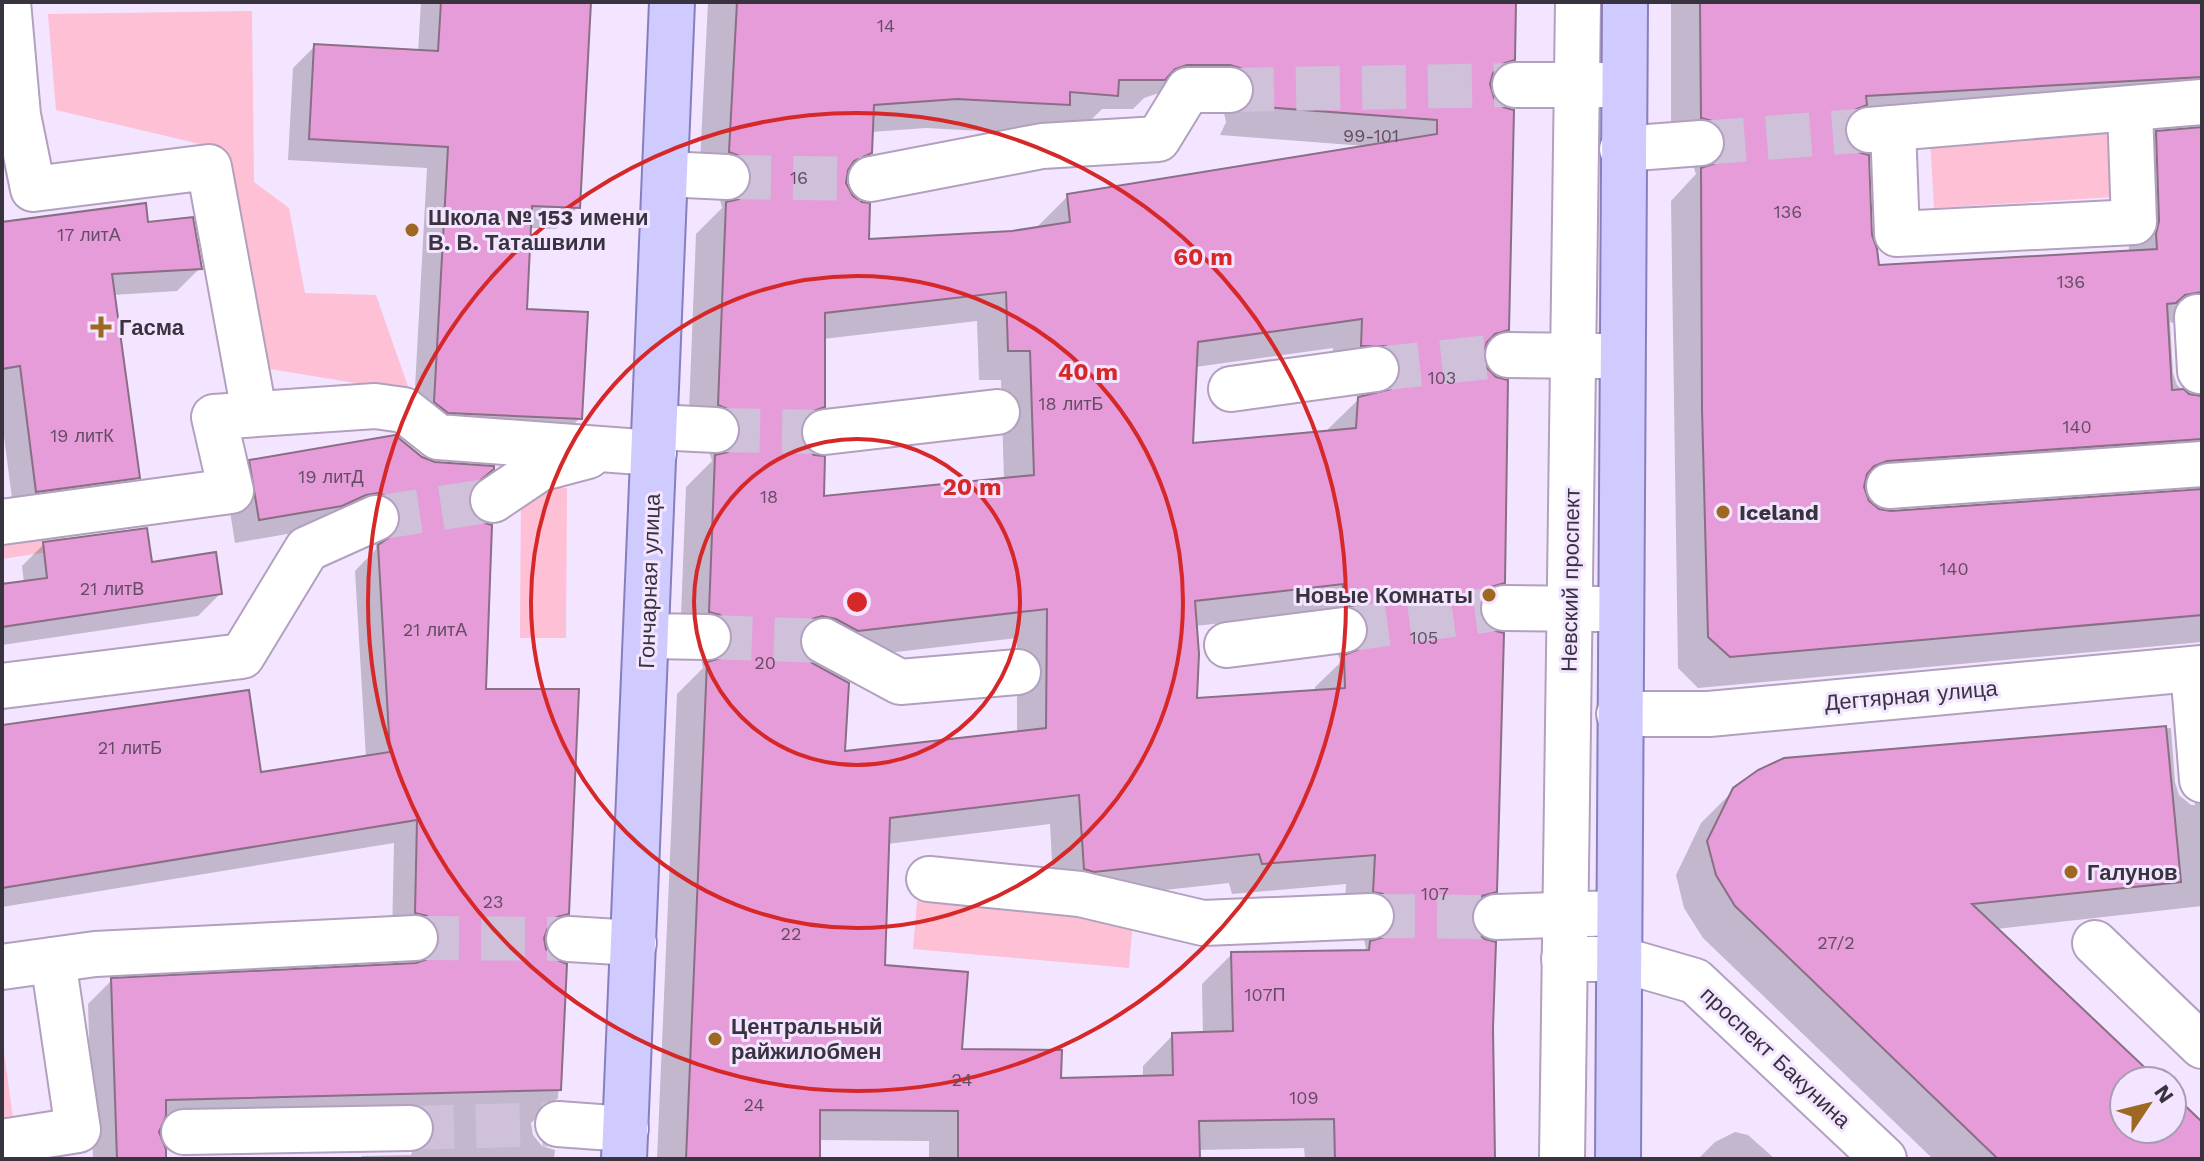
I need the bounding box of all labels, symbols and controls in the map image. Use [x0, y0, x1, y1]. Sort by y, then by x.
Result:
house number: 14 [877, 15, 895, 36]
house number: 99-101 [1343, 125, 1399, 146]
house number: 16 [790, 167, 808, 188]
house number: 136 [1774, 201, 1802, 222]
place label: Школа № 153 имени В. В. Таташвили [428, 205, 648, 255]
marker: Школа № 153 имени В. В. Таташвили [403, 221, 421, 239]
house number: 17 литА [57, 224, 121, 245]
text: 60 m [1173, 243, 1233, 271]
house number: 136 [2057, 271, 2085, 292]
place label: Гасма [119, 315, 185, 340]
marker: Гасма [90, 316, 112, 338]
text: 40 m [1058, 358, 1118, 386]
house number: 103 [1428, 367, 1456, 388]
house number: 18 литБ [1039, 393, 1103, 414]
house number: 140 [2062, 416, 2092, 437]
house number: 19 литК [50, 425, 114, 446]
house number: 19 литД [298, 466, 364, 487]
text: 20 m [942, 473, 1002, 501]
house number: 18 [760, 486, 778, 507]
street label: Невский проспект [1556, 488, 1585, 672]
street label: Гончарная улица [634, 492, 665, 669]
place label: Iceland [1739, 500, 1819, 525]
marker: Iceland [1714, 503, 1732, 521]
house number: 140 [1939, 558, 1969, 579]
house number: 21 литВ [80, 578, 144, 599]
place label: Новые Комнаты [1295, 583, 1473, 608]
marker: Новые Комнаты [1480, 586, 1498, 604]
centre of rings [843, 588, 871, 616]
house number: 21 литА [403, 619, 467, 640]
house number: 105 [1410, 627, 1438, 648]
house number: 20 [754, 652, 776, 673]
street label: Дегтярная улица [1823, 675, 1999, 716]
house number: 21 литБ [98, 737, 162, 758]
place label: Галунов [2087, 860, 2178, 885]
marker: Галунов [2062, 863, 2080, 881]
house number: 107 [1421, 883, 1449, 904]
house number: 23 [483, 891, 504, 912]
house number: 22 [781, 923, 802, 944]
house number: 27/2 [1817, 932, 1855, 953]
street label: проспект Бакунина [1696, 982, 1856, 1134]
house number: 107П [1245, 984, 1285, 1005]
place label: Центральный райжилобмен [731, 1014, 882, 1064]
marker: Центральный райжилобмен [706, 1030, 724, 1048]
north arrow [2108, 1065, 2188, 1145]
house number: 24 [952, 1069, 972, 1090]
text: N [2149, 1080, 2179, 1108]
house number: 109 [1289, 1087, 1319, 1108]
house number: 24 [744, 1094, 764, 1115]

